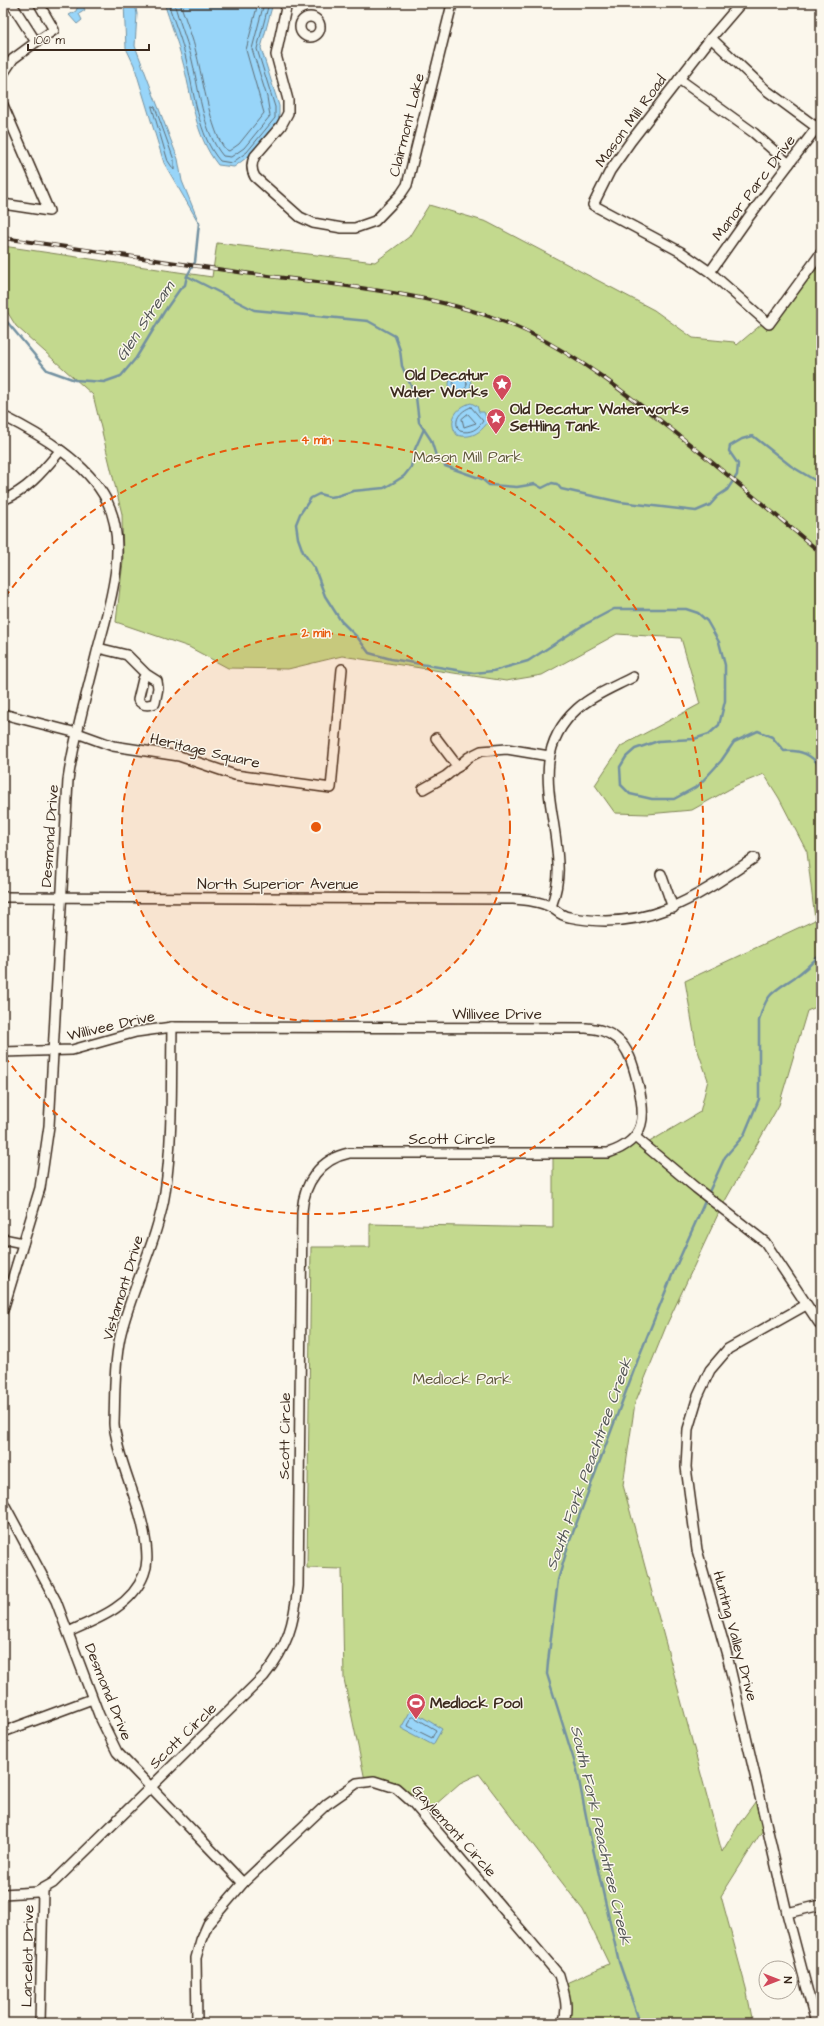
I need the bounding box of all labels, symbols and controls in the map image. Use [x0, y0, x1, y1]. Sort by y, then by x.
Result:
scale bar [28, 26, 149, 52]
text: 100 m [34, 32, 65, 49]
street label: Mason Mill Road [590, 70, 672, 171]
street label: Clairmont Lake [384, 71, 430, 179]
street label: Manor Parc Drive [707, 131, 801, 245]
water label: Glen Stream [110, 276, 181, 365]
place label: Old Decatur Water Works [389, 365, 489, 403]
place icon: Old Decatur Water Works [491, 373, 513, 401]
place label: Old Decatur Waterworks Settling Tank [509, 399, 689, 439]
place icon: Old Decatur Waterworks Settling Tank [485, 407, 507, 435]
text: 4 min [301, 432, 331, 449]
park label: Mason Mill Park [413, 447, 523, 468]
text: 2 min [301, 625, 330, 642]
street label: Heritage Square [148, 728, 262, 775]
street label: Desmond Drive [36, 784, 64, 888]
centre of rings [309, 820, 323, 834]
street label: North Superior Avenue [197, 874, 359, 895]
street label: Willivee Drive [452, 1004, 542, 1025]
street label: Willivee Drive [65, 1006, 157, 1046]
street label: Scott Circle [409, 1129, 495, 1150]
street label: Vistamont Drive [97, 1233, 149, 1343]
water label: South Fork Peachtree Creek [540, 1354, 638, 1573]
park label: Medlock Park [413, 1369, 511, 1390]
street label: Scott Circle [274, 1392, 296, 1480]
street label: Hunting Valley Drive [707, 1569, 762, 1704]
street label: Desmond Drive [79, 1640, 137, 1744]
sports icon: Medlock Pool [405, 1692, 427, 1720]
place label: Medlock Pool [430, 1693, 523, 1714]
street label: Scott Circle [144, 1698, 222, 1774]
water label: South Fork Peachtree Creek [565, 1723, 637, 1948]
street label: Gaylemont Circle [406, 1780, 501, 1882]
street label: Lancelot Drive [17, 1905, 39, 2007]
north arrow [758, 1960, 798, 2000]
text: N [780, 1977, 795, 1984]

